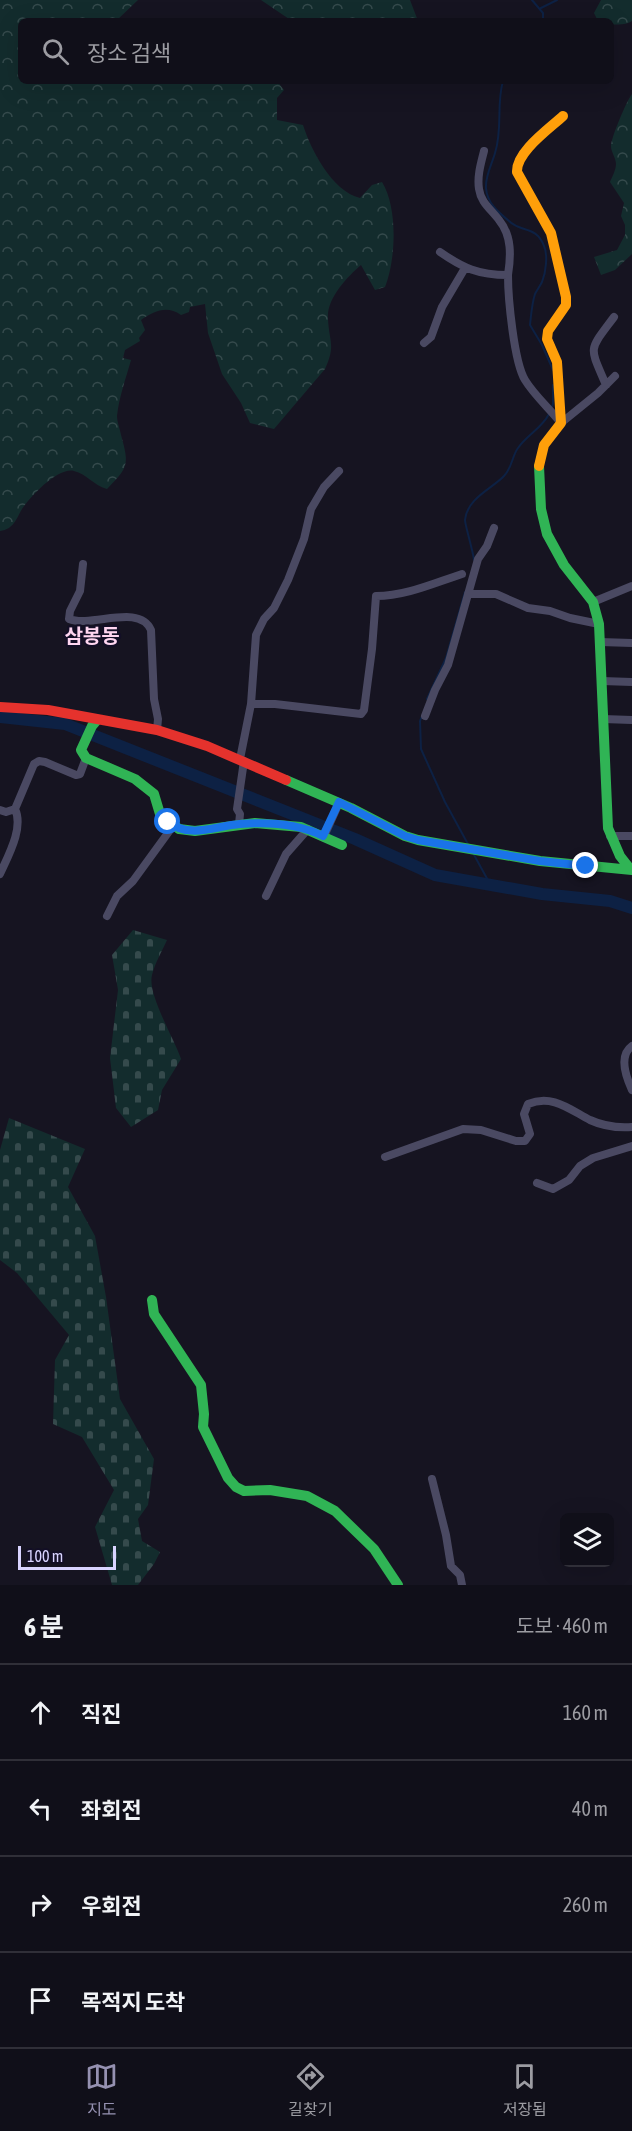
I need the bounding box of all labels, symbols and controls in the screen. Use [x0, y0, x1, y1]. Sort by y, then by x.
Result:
search box [18, 18, 614, 84]
icon: search [39, 35, 72, 68]
text: 장소 검색 [87, 40, 171, 66]
district label: 삼봉동 [64, 624, 120, 647]
route start [154, 808, 180, 834]
route end [572, 852, 598, 878]
map controls [560, 1513, 614, 1567]
button: layers [560, 1513, 614, 1567]
scale bar [18, 1543, 116, 1570]
text: 100 m [27, 1547, 63, 1565]
text: 6 분 [24, 1612, 64, 1642]
text: 도보 · 460 m [516, 1614, 608, 1637]
icon: ahead [24, 1696, 57, 1729]
text: 직진 [81, 1701, 121, 1727]
text: 160 m [563, 1701, 608, 1724]
icon: left [24, 1792, 57, 1825]
text: 좌회전 [81, 1797, 142, 1823]
text: 40 m [572, 1797, 608, 1820]
icon: right [24, 1888, 57, 1921]
text: 우회전 [81, 1893, 142, 1919]
text: 260 m [563, 1893, 608, 1916]
icon: arrive [24, 1984, 57, 2017]
text: 목적지 도착 [81, 1989, 185, 2015]
tab: 지도 [85, 2060, 118, 2120]
tab: 길찾기 [288, 2060, 333, 2120]
tab: 저장됨 [503, 2060, 547, 2120]

